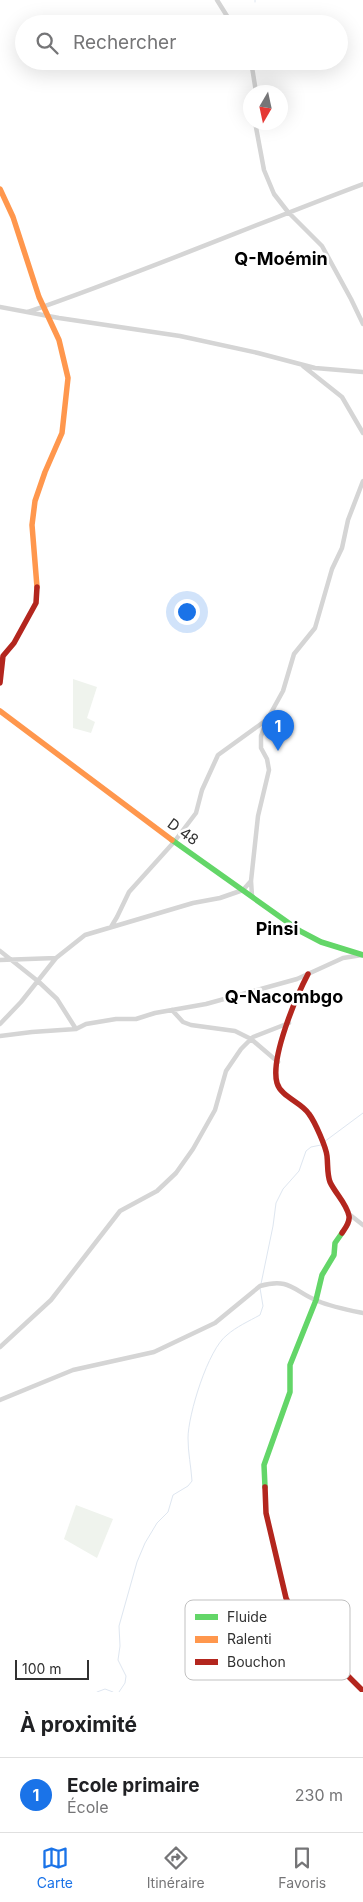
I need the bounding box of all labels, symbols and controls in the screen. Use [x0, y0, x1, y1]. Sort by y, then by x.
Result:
search box [15, 15, 348, 70]
icon: search [33, 29, 61, 57]
text: Rechercher [73, 31, 176, 54]
north arrow [243, 85, 288, 130]
district label: Q-Moémin [234, 248, 328, 269]
your location [174, 599, 200, 625]
pin: 1 [262, 710, 294, 751]
street label: D 48 [164, 814, 203, 849]
district label: Pinsi [256, 918, 298, 939]
district label: Q-Nacombgo [225, 986, 343, 1007]
legend [185, 1600, 350, 1680]
text: Fluide [227, 1608, 267, 1625]
text: Ralenti [227, 1630, 272, 1647]
text: Bouchon [227, 1653, 286, 1670]
scale bar [15, 1657, 89, 1680]
text: 100 m [22, 1660, 62, 1677]
text: À proximité [20, 1712, 137, 1737]
text: Ecole primaire [67, 1774, 199, 1797]
text: 1 [33, 1785, 39, 1805]
text: 230 m [295, 1785, 343, 1805]
text: École [67, 1797, 109, 1817]
tab: Carte [37, 1844, 73, 1891]
tab: Itinéraire [147, 1844, 205, 1891]
tab: Favoris [278, 1844, 326, 1891]

